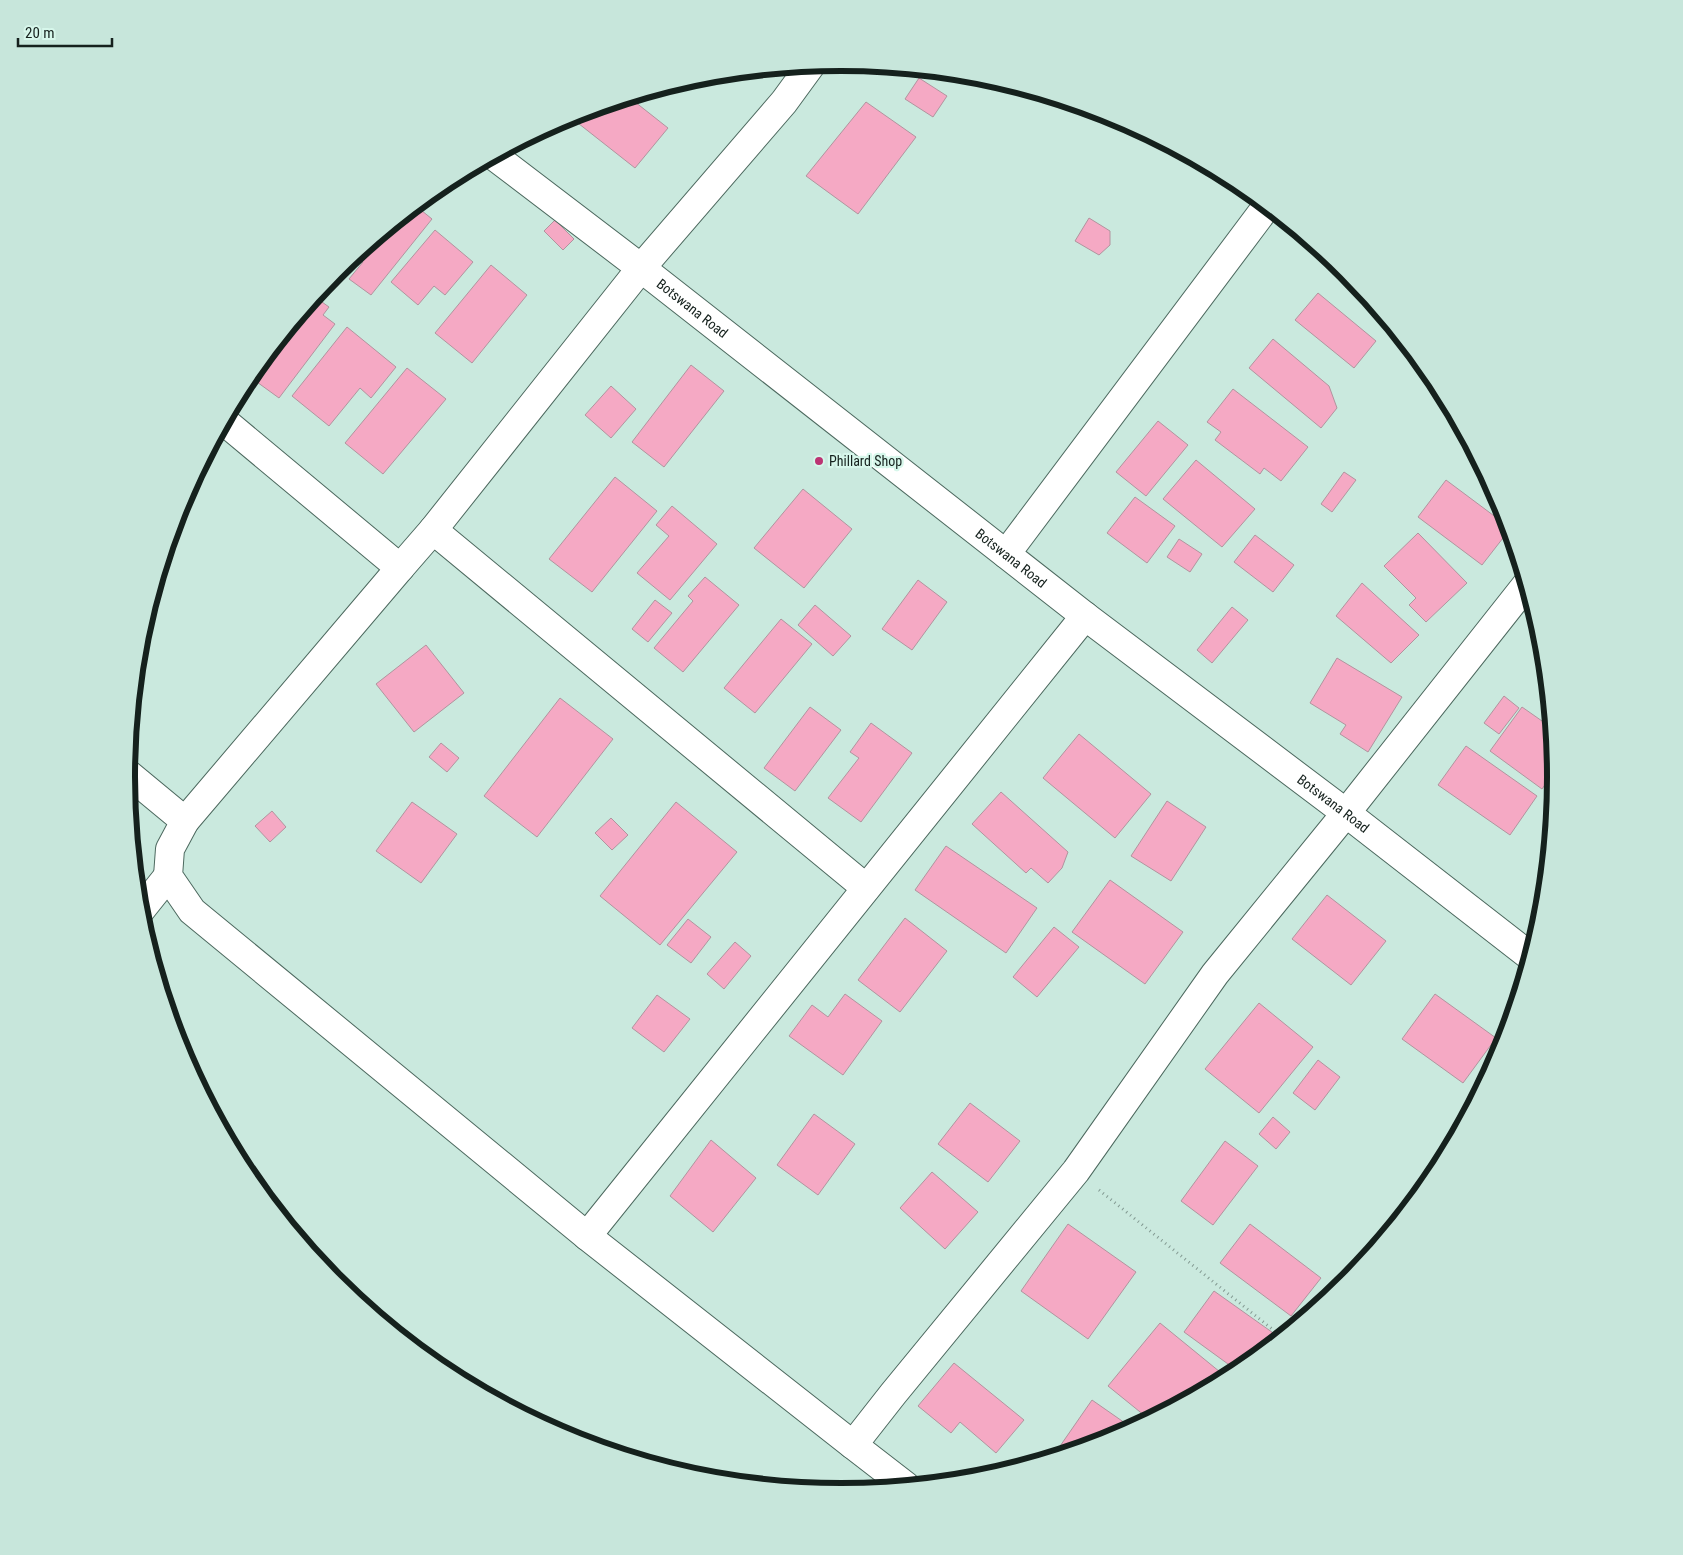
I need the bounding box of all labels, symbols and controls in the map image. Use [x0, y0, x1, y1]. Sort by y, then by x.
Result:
scale bar [18, 15, 111, 47]
text: 20 m [25, 24, 55, 42]
street label: Botswana Road [654, 275, 731, 341]
place label: Phillard Shop [829, 453, 902, 469]
marker: Phillard Shop [813, 455, 825, 467]
street label: Botswana Road [972, 525, 1050, 591]
street label: Botswana Road [1294, 771, 1372, 836]

